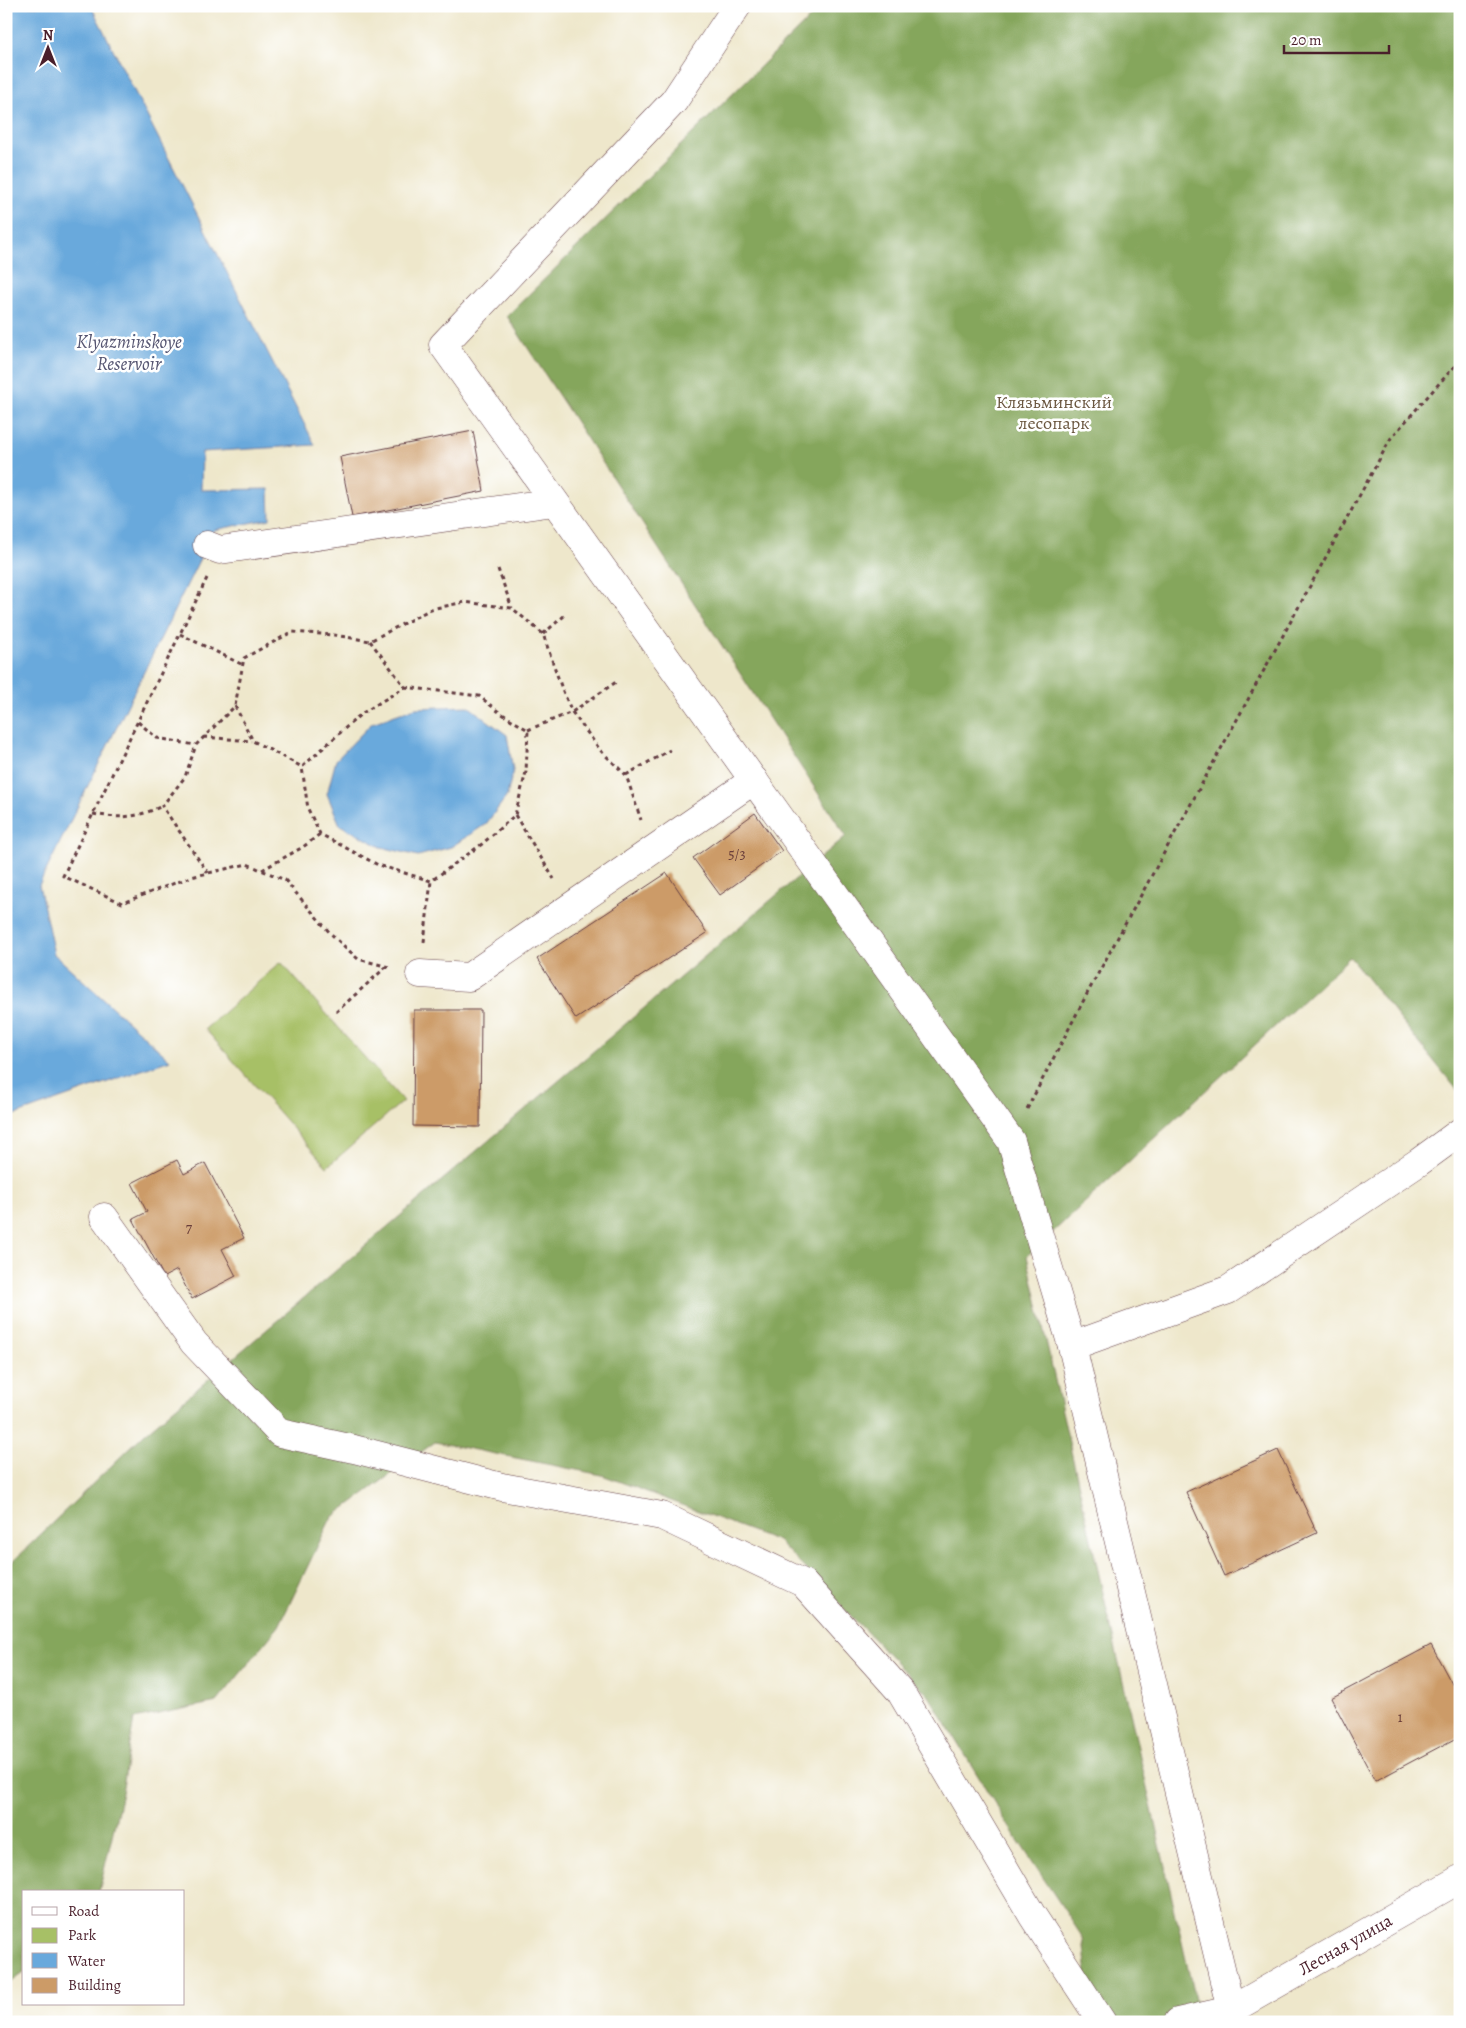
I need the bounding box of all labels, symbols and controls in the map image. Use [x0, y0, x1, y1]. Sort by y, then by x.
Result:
north arrow [22, 22, 72, 72]
scale bar [1284, 22, 1388, 54]
text: N [43, 26, 53, 45]
text: 20 m [1291, 30, 1322, 50]
water label: Klyazminskoye Reservoir [76, 329, 182, 377]
park label: Клязьминский лесопарк [996, 390, 1112, 435]
house number: 5/3 [728, 844, 746, 864]
house number: 7 [186, 1218, 193, 1238]
house number: 1 [1397, 1707, 1403, 1727]
legend [22, 1890, 185, 2006]
text: Road [68, 1901, 100, 1921]
street label: Лесная улица [1294, 1908, 1397, 1981]
text: Park [68, 1925, 97, 1945]
text: Water [67, 1951, 105, 1971]
text: Building [68, 1975, 121, 1995]

